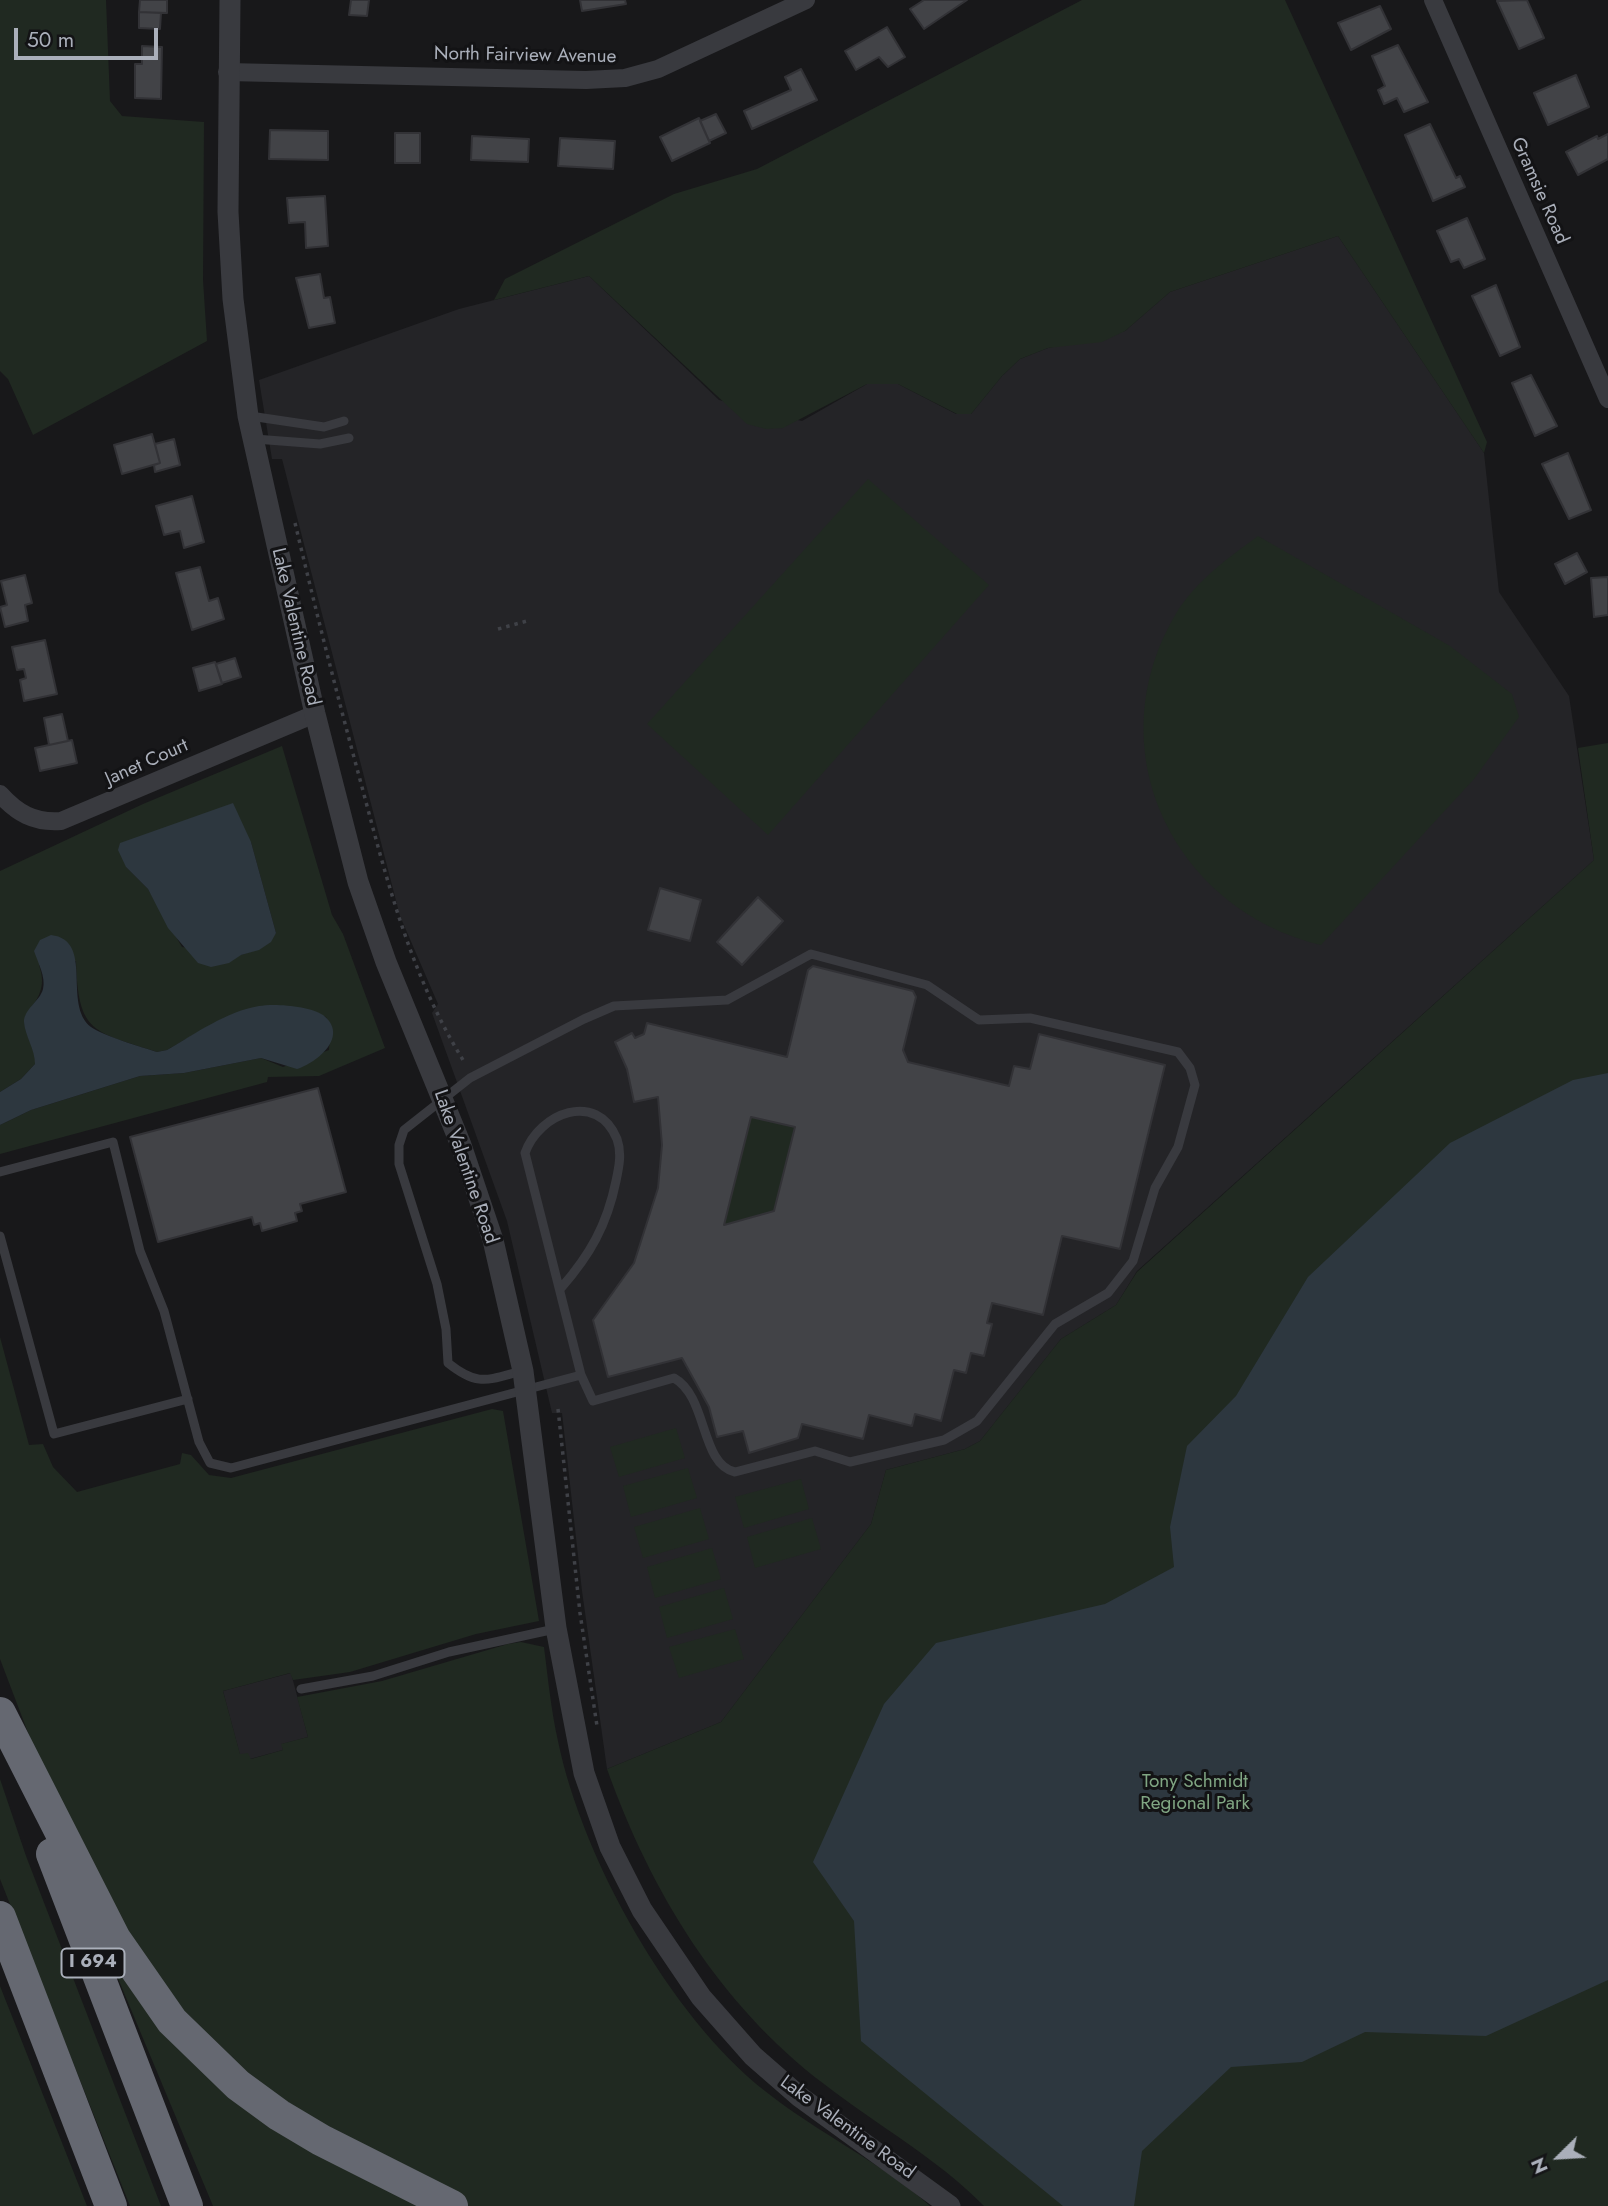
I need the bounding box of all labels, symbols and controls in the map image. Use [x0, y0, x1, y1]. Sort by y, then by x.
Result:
scale bar [18, 14, 161, 58]
text: 50 m [27, 25, 74, 55]
street label: North Fairview Avenue [434, 43, 616, 69]
street label: Gramsie Road [1505, 134, 1573, 248]
street label: Lake Valentine Road [266, 546, 324, 708]
street label: Janet Court [102, 735, 192, 791]
street label: Lake Valentine Road [428, 1087, 502, 1247]
park label: Tony Schmidt Regional Park [1140, 1771, 1250, 1815]
road number: I 694 [62, 1949, 124, 1978]
street label: Lake Valentine Road [775, 2071, 919, 2185]
north arrow [1524, 2122, 1594, 2192]
text: N [1524, 2153, 1555, 2178]

